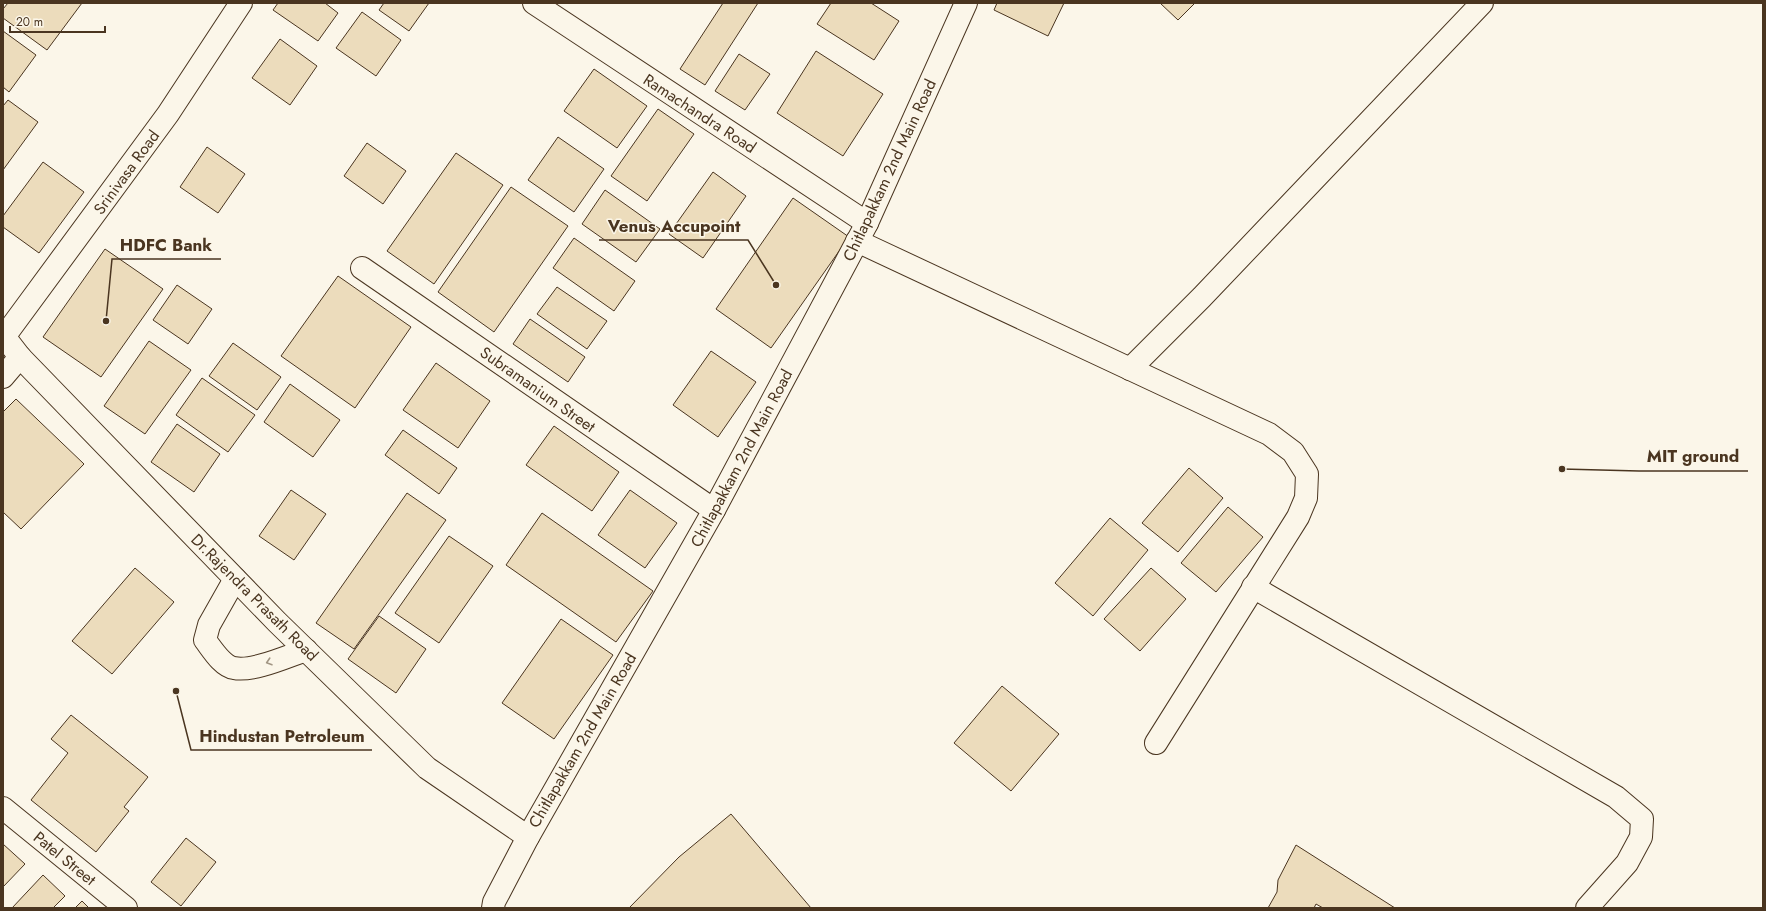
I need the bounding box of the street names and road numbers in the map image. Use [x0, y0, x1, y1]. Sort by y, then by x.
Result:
street label: Ramachandra Road [639, 68, 761, 159]
street label: Chitlapakkam 2nd Main Road [837, 75, 942, 265]
street label: Srinivasa Road [88, 125, 165, 219]
street label: Subramanium Street [475, 341, 600, 438]
street label: Chitlapakkam 2nd Main Road [685, 365, 798, 551]
street label: Dr.Rajendra Prasath Road [186, 528, 324, 666]
street label: Chitlapakkam 2nd Main Road [523, 649, 642, 832]
street label: Patel Street [28, 826, 101, 891]

